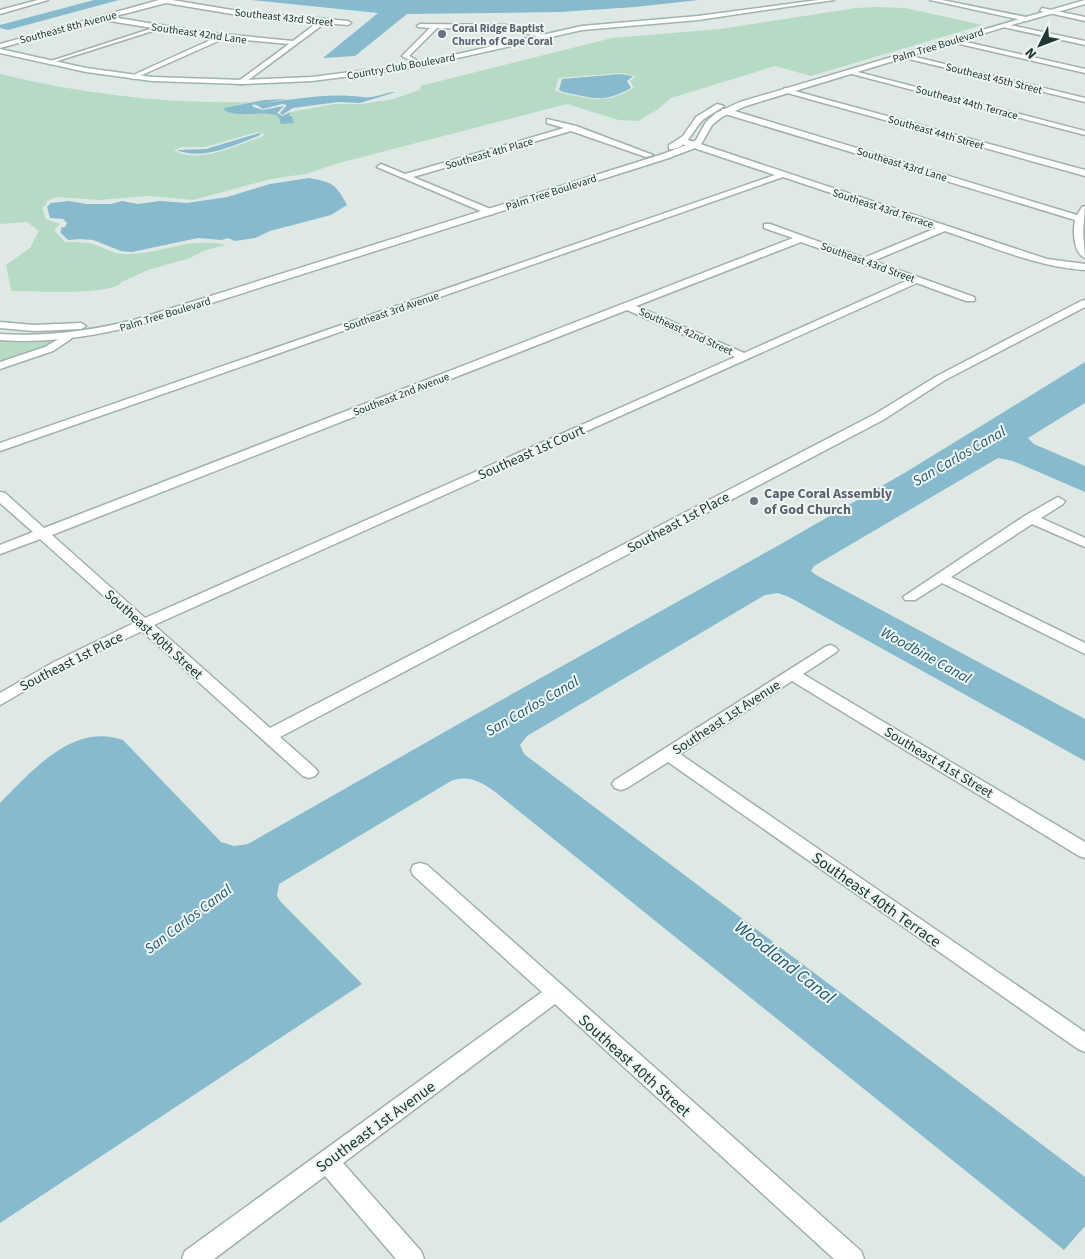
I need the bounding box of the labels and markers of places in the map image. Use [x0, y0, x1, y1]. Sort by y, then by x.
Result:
place label: Coral Ridge Baptist Church of Cape Coral [452, 21, 554, 49]
marker: Coral Ridge Baptist Church of Cape Coral [436, 28, 448, 40]
place label: Cape Coral Assembly of God Church [764, 484, 893, 520]
marker: Cape Coral Assembly of God Church [748, 495, 760, 507]

